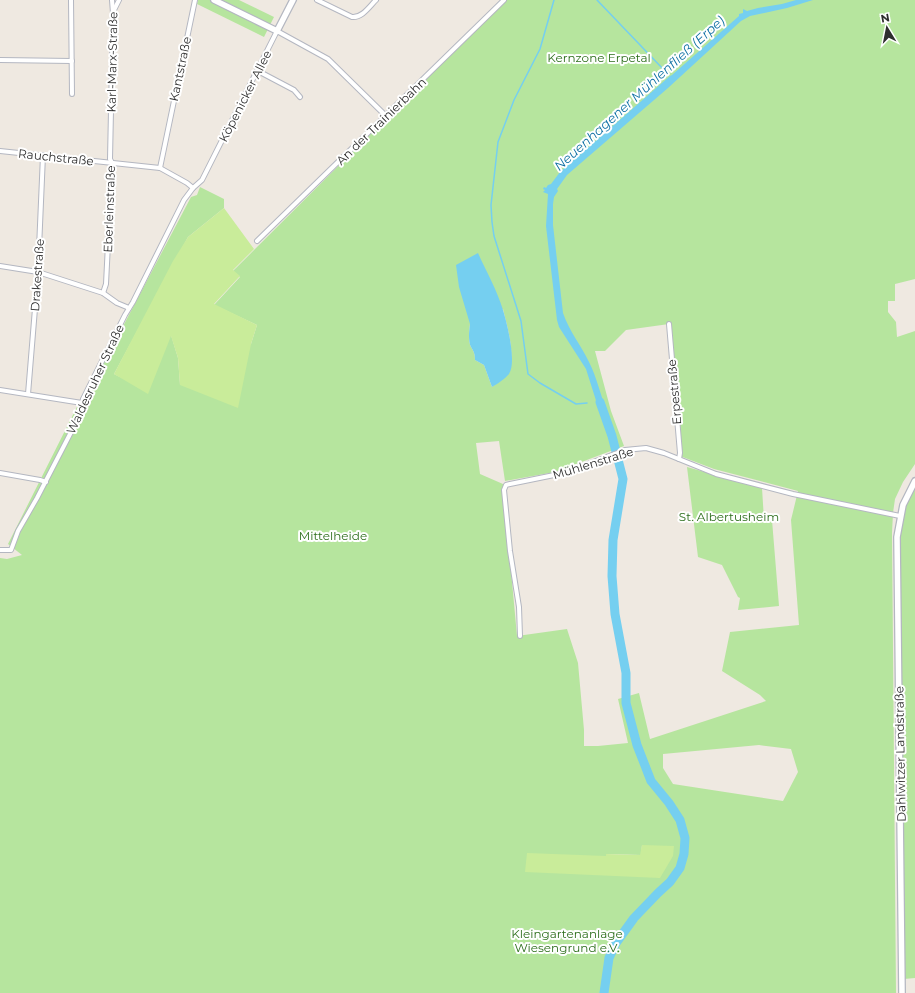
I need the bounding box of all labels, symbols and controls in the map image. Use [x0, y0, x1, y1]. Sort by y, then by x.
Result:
north arrow [867, 8, 907, 48]
text: N [880, 10, 891, 26]
street label: Karl-Marx-Straße [104, 12, 120, 112]
water label: Neuenhagener Mühlenfließ (Erpe) [550, 12, 728, 174]
street label: Kantstraße [166, 35, 194, 103]
street label: Köpenicker Allee [215, 48, 275, 144]
park label: Kernzone Erpetal [547, 50, 651, 65]
street label: An der Trainierbahn [333, 74, 429, 168]
street label: Rauchstraße [17, 146, 95, 168]
street label: Eberleinstraße [100, 165, 118, 253]
street label: Drakestraße [27, 238, 47, 312]
street label: Waldesruher Straße [63, 322, 127, 436]
street label: Erpestraße [664, 359, 684, 425]
street label: Mühlenstraße [551, 444, 635, 482]
park label: St. Albertusheim [679, 509, 779, 524]
park label: Mittelheide [299, 528, 367, 543]
street label: Dahlwitzer Landstraße [891, 686, 909, 822]
park label: Kleingartenanlage Wiesengrund e.V. [511, 926, 623, 955]

